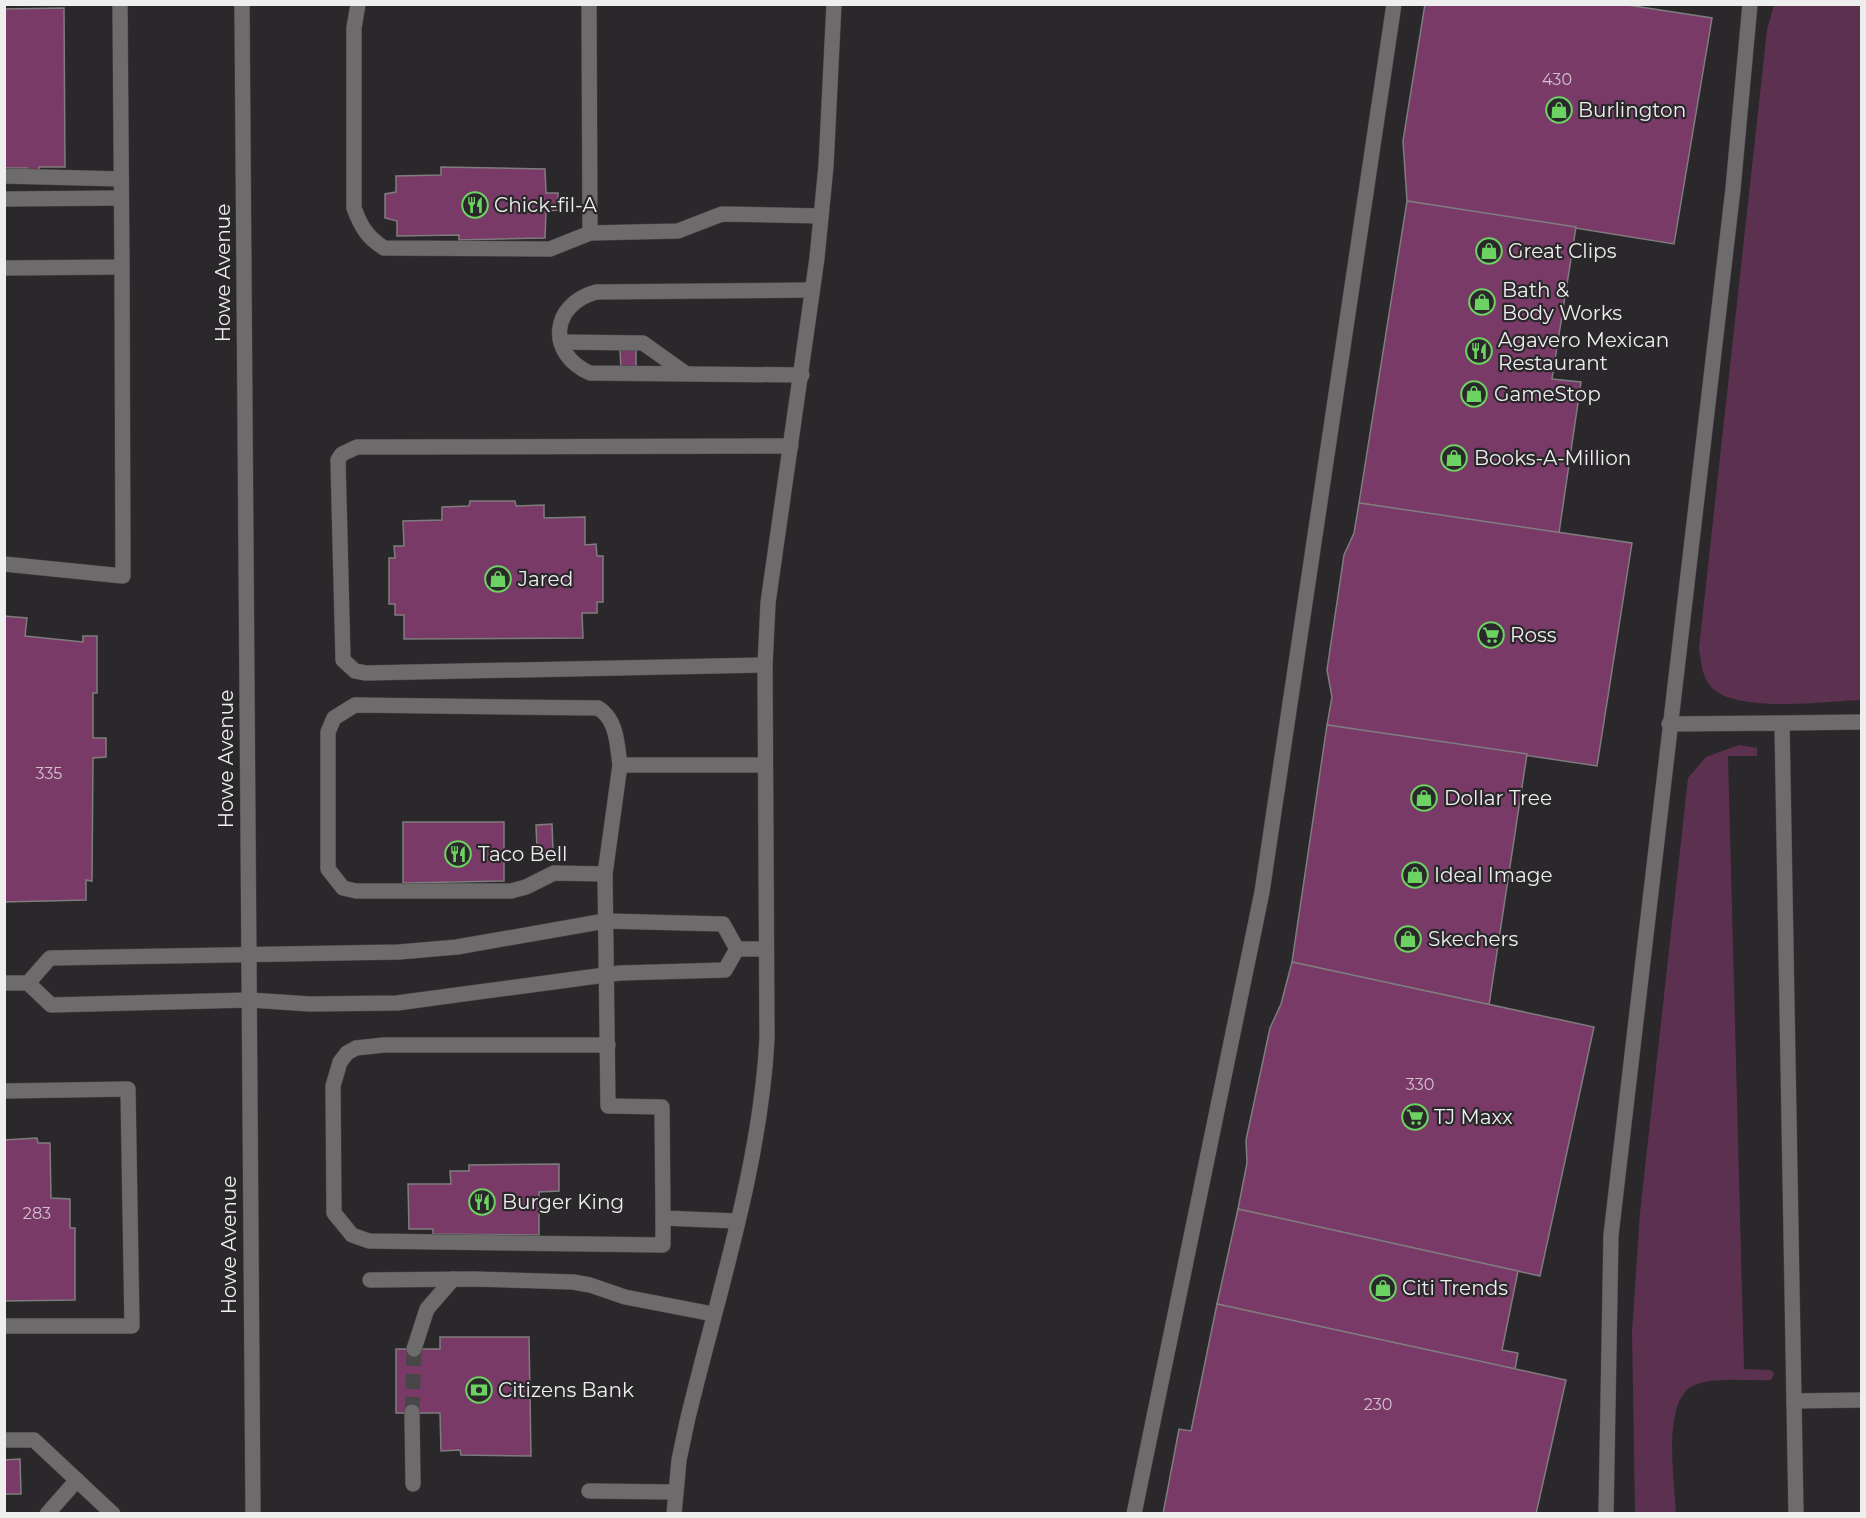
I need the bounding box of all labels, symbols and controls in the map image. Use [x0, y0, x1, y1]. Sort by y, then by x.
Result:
house number: 430 [1542, 70, 1572, 89]
shop icon: Burlington [1544, 95, 1574, 125]
place label: Burlington [1578, 98, 1686, 122]
restaurant icon: Chick-fil-A [460, 190, 490, 220]
place label: Chick-fil-A [494, 193, 597, 217]
street label: Howe Avenue [211, 204, 235, 342]
shop icon: Great Clips [1474, 236, 1504, 266]
place label: Great Clips [1508, 239, 1617, 263]
place label: Bath & Body Works [1502, 278, 1622, 325]
shop icon: Bath & Body Works [1467, 287, 1497, 317]
place label: Agavero Mexican Restaurant [1498, 328, 1669, 375]
restaurant icon: Agavero Mexican Restaurant [1464, 336, 1494, 366]
shop icon: GameStop [1459, 379, 1489, 409]
place label: GameStop [1494, 382, 1601, 406]
shop icon: Books-A-Million [1439, 443, 1469, 473]
place label: Books-A-Million [1474, 446, 1631, 470]
shop icon: Jared [483, 564, 513, 594]
place label: Jared [517, 567, 573, 591]
supermarket icon: Ross [1476, 620, 1506, 650]
place label: Ross [1510, 623, 1557, 647]
street label: Howe Avenue [214, 690, 238, 828]
house number: 335 [36, 764, 62, 783]
shop icon: Dollar Tree [1409, 783, 1439, 813]
place label: Dollar Tree [1444, 786, 1552, 810]
restaurant icon: Taco Bell [443, 839, 473, 869]
place label: Taco Bell [478, 842, 568, 866]
shop icon: Ideal Image [1400, 860, 1430, 890]
place label: Ideal Image [1434, 863, 1553, 887]
shop icon: Skechers [1393, 924, 1423, 954]
place label: Skechers [1428, 927, 1519, 951]
house number: 330 [1406, 1075, 1434, 1094]
supermarket icon: TJ Maxx [1400, 1102, 1430, 1132]
place label: TJ Maxx [1434, 1105, 1513, 1129]
street label: Howe Avenue [217, 1176, 241, 1314]
restaurant icon: Burger King [467, 1187, 497, 1217]
place label: Burger King [502, 1190, 624, 1214]
house number: 283 [23, 1204, 51, 1223]
shop icon: Citi Trends [1368, 1273, 1398, 1303]
place label: Citi Trends [1402, 1276, 1508, 1300]
bank icon: Citizens Bank [464, 1375, 494, 1405]
place label: Citizens Bank [498, 1378, 634, 1402]
house number: 230 [1364, 1395, 1392, 1414]

